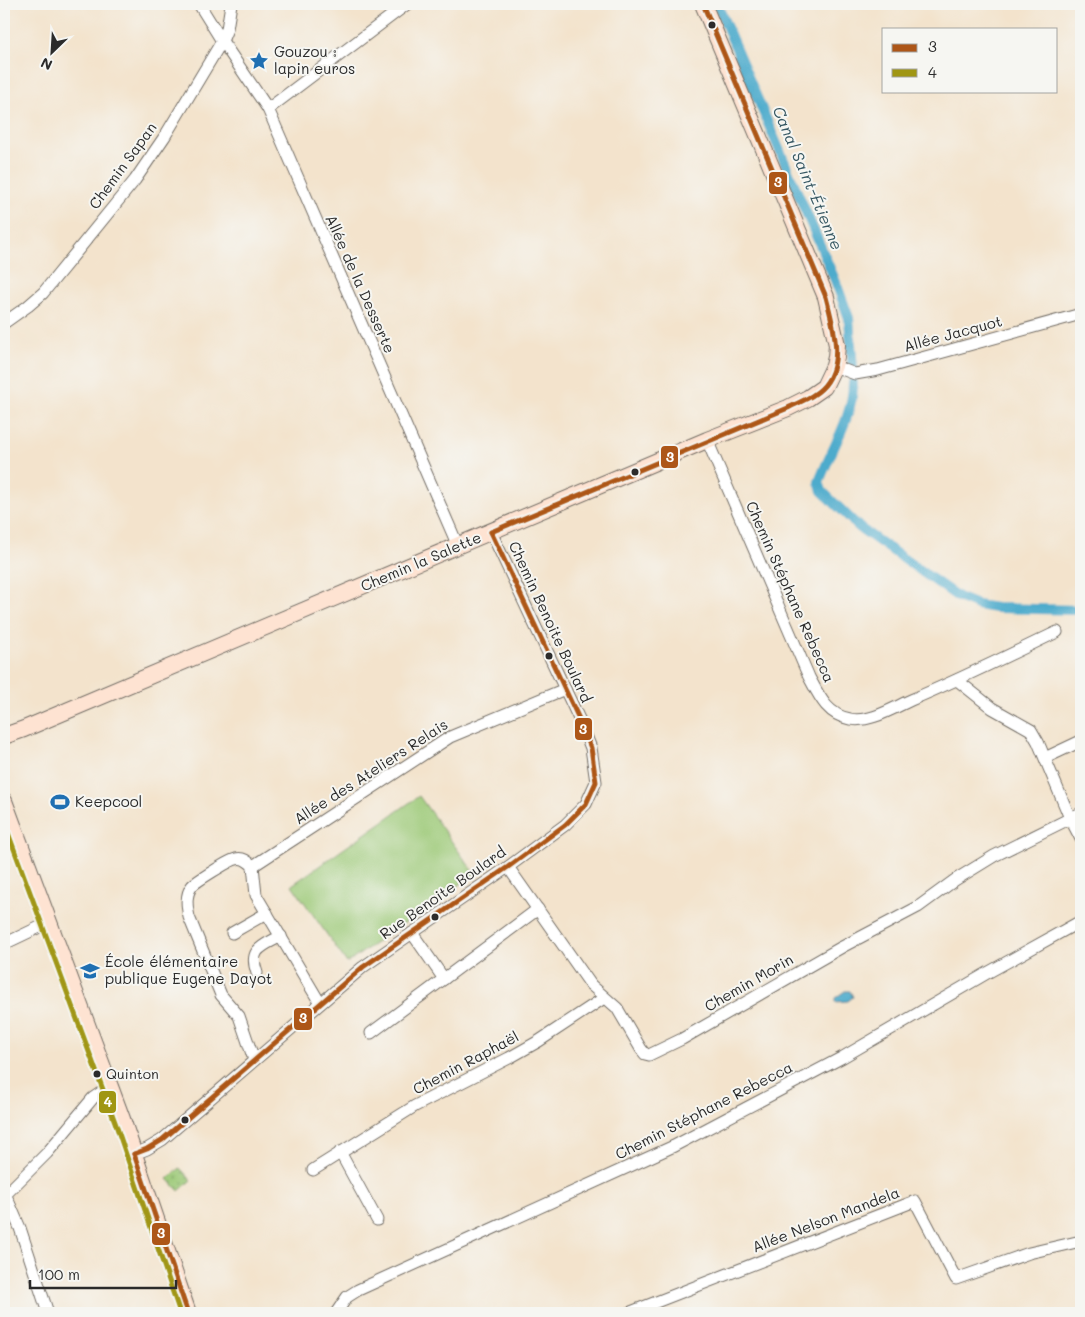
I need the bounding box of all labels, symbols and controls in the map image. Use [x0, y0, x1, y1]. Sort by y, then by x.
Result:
unlabelled marker [707, 20, 717, 30]
north arrow [28, 28, 78, 78]
legend [882, 28, 1058, 92]
text: 3 [928, 36, 937, 56]
place label: Gouzou : lapin euros [274, 41, 355, 78]
place icon: Gouzou : lapin euros [248, 50, 270, 72]
text: N [37, 53, 55, 75]
text: 4 [928, 62, 937, 82]
water label: Canal Saint-Étienne [769, 103, 848, 253]
street label: Chemin Sapan [84, 118, 160, 213]
line badge: 3 [768, 171, 788, 195]
text: 3 [774, 172, 782, 191]
street label: Allée de la Desserte [321, 211, 400, 356]
street label: Allée Jacquot [901, 310, 1004, 356]
line badge: 3 [660, 445, 679, 469]
text: 3 [666, 447, 674, 466]
unlabelled marker [630, 467, 640, 477]
street label: Chemin Stéphane Rebecca [742, 498, 840, 685]
street label: Chemin la Salette [357, 527, 484, 596]
street label: Chemin Benoite Boulard [505, 538, 597, 705]
unlabelled marker [544, 651, 554, 661]
street label: Allée des Ateliers Relais [290, 714, 451, 828]
line badge: 3 [574, 717, 593, 741]
text: 3 [579, 719, 587, 738]
sports icon: Keepcool [49, 791, 71, 813]
place label: Keepcool [75, 791, 142, 811]
street label: Rue Benoite Boulard [375, 841, 509, 943]
unlabelled marker [430, 912, 440, 922]
street label: Chemin Morin [700, 949, 797, 1016]
place label: École élémentaire publique Eugene Dayot [105, 951, 272, 988]
school or university icon: École élémentaire publique Eugene Dayot [79, 960, 101, 982]
line badge: 3 [293, 1007, 313, 1031]
text: 3 [299, 1008, 307, 1027]
street label: Chemin Raphaël [409, 1026, 522, 1098]
street label: Chemin Stéphane Rebecca [611, 1057, 796, 1164]
place label: Quinton [106, 1064, 159, 1083]
marker: Quinton [92, 1069, 102, 1079]
line badge: 4 [98, 1090, 117, 1114]
text: 4 [104, 1092, 113, 1111]
unlabelled marker [180, 1115, 190, 1125]
street label: Allée Nelson Mandela [749, 1182, 902, 1256]
line badge: 3 [151, 1222, 171, 1246]
text: 3 [157, 1223, 165, 1242]
scale bar [30, 1257, 176, 1289]
text: 100 m [38, 1264, 80, 1284]

